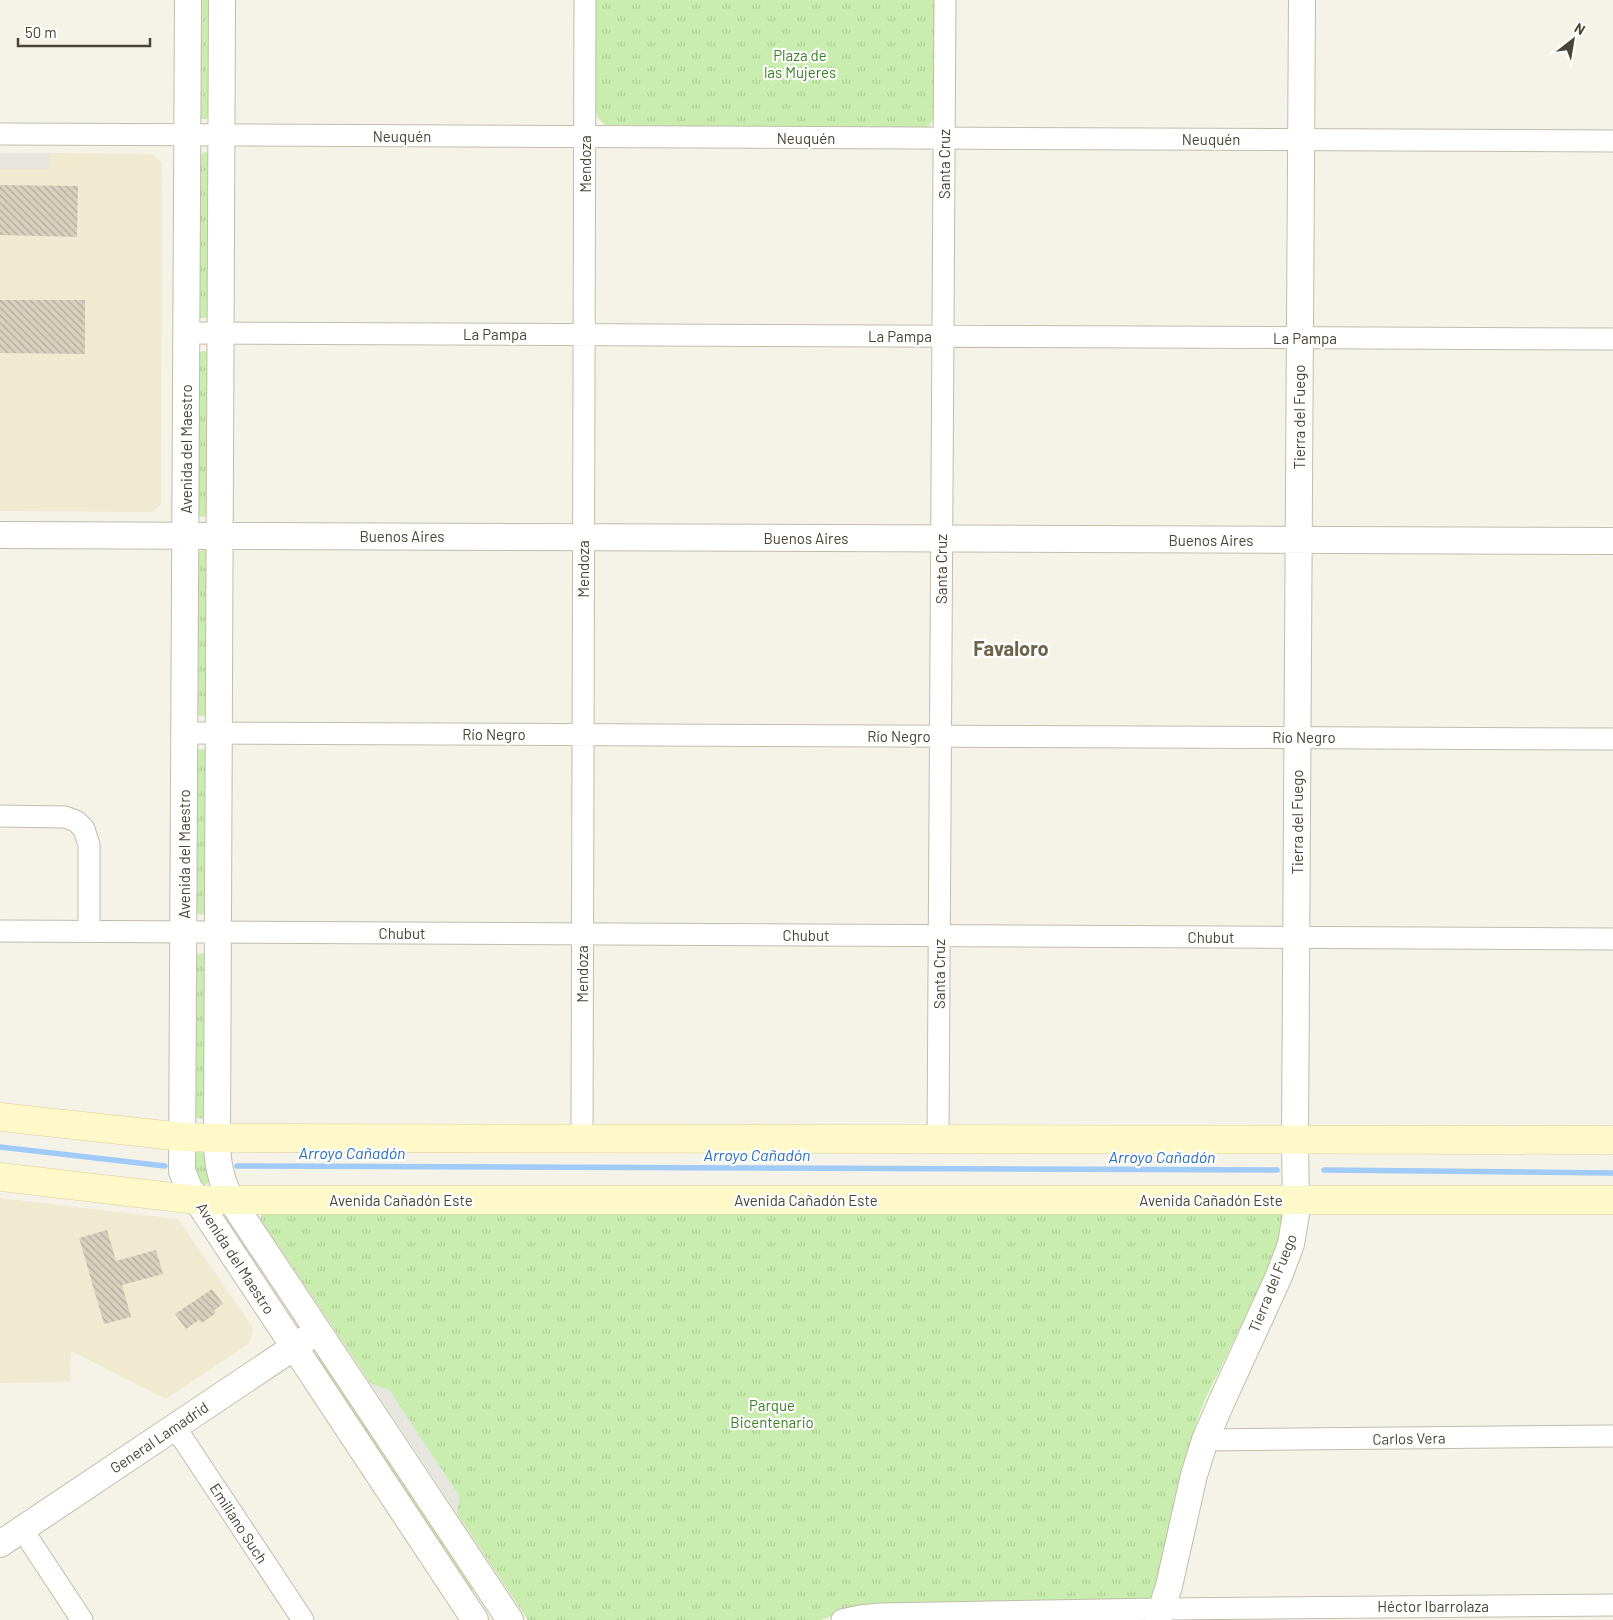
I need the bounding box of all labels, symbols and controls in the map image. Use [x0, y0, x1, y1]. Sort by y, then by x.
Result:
scale bar [18, 15, 150, 47]
north arrow [1548, 15, 1598, 65]
text: N [1572, 19, 1588, 38]
text: 50 m [25, 23, 57, 41]
park label: Plaza de las Mujeres [764, 46, 836, 81]
street label: Neuquén [373, 127, 431, 145]
street label: Neuquén [777, 129, 835, 147]
street label: Santa Cruz [935, 129, 953, 199]
street label: Neuquén [1182, 130, 1240, 148]
street label: Mendoza [576, 135, 594, 193]
street label: La Pampa [463, 325, 527, 343]
street label: La Pampa [868, 327, 932, 345]
street label: La Pampa [1273, 329, 1337, 347]
street label: Tierra del Fuego [1290, 365, 1308, 469]
street label: Avenida del Maestro [177, 384, 195, 514]
street label: Buenos Aires [360, 527, 445, 545]
street label: Buenos Aires [764, 529, 849, 547]
street label: Buenos Aires [1169, 531, 1254, 549]
street label: Santa Cruz [932, 534, 950, 604]
street label: Mendoza [574, 540, 592, 598]
district label: Favaloro [973, 636, 1049, 660]
street label: Río Negro [462, 725, 526, 743]
street label: Río Negro [867, 727, 931, 745]
street label: Río Negro [1272, 728, 1336, 746]
street label: Tierra del Fuego [1288, 770, 1306, 874]
street label: Avenida del Maestro [175, 789, 193, 919]
street label: Chubut [379, 924, 425, 942]
street label: Chubut [783, 926, 829, 944]
street label: Chubut [1188, 928, 1234, 946]
street label: Santa Cruz [930, 939, 948, 1009]
street label: Mendoza [573, 945, 591, 1003]
water label: Arroyo Cañadón [299, 1143, 405, 1162]
water label: Arroyo Cañadón [704, 1145, 810, 1164]
water label: Arroyo Cañadón [1109, 1147, 1215, 1166]
street label: Avenida Cañadón Este [329, 1191, 473, 1209]
street label: Avenida Cañadón Este [734, 1191, 878, 1209]
street label: Avenida Cañadón Este [1139, 1191, 1283, 1209]
street label: Avenida del Maestro [193, 1199, 279, 1317]
street label: Tierra del Fuego [1244, 1231, 1300, 1335]
park label: Parque Bicentenario [730, 1396, 814, 1431]
street label: General Lamadrid [106, 1397, 212, 1477]
street label: Carlos Vera [1372, 1428, 1446, 1448]
street label: Emiliano Such [206, 1479, 272, 1567]
street label: Héctor Ibarrolaza [1377, 1597, 1489, 1615]

